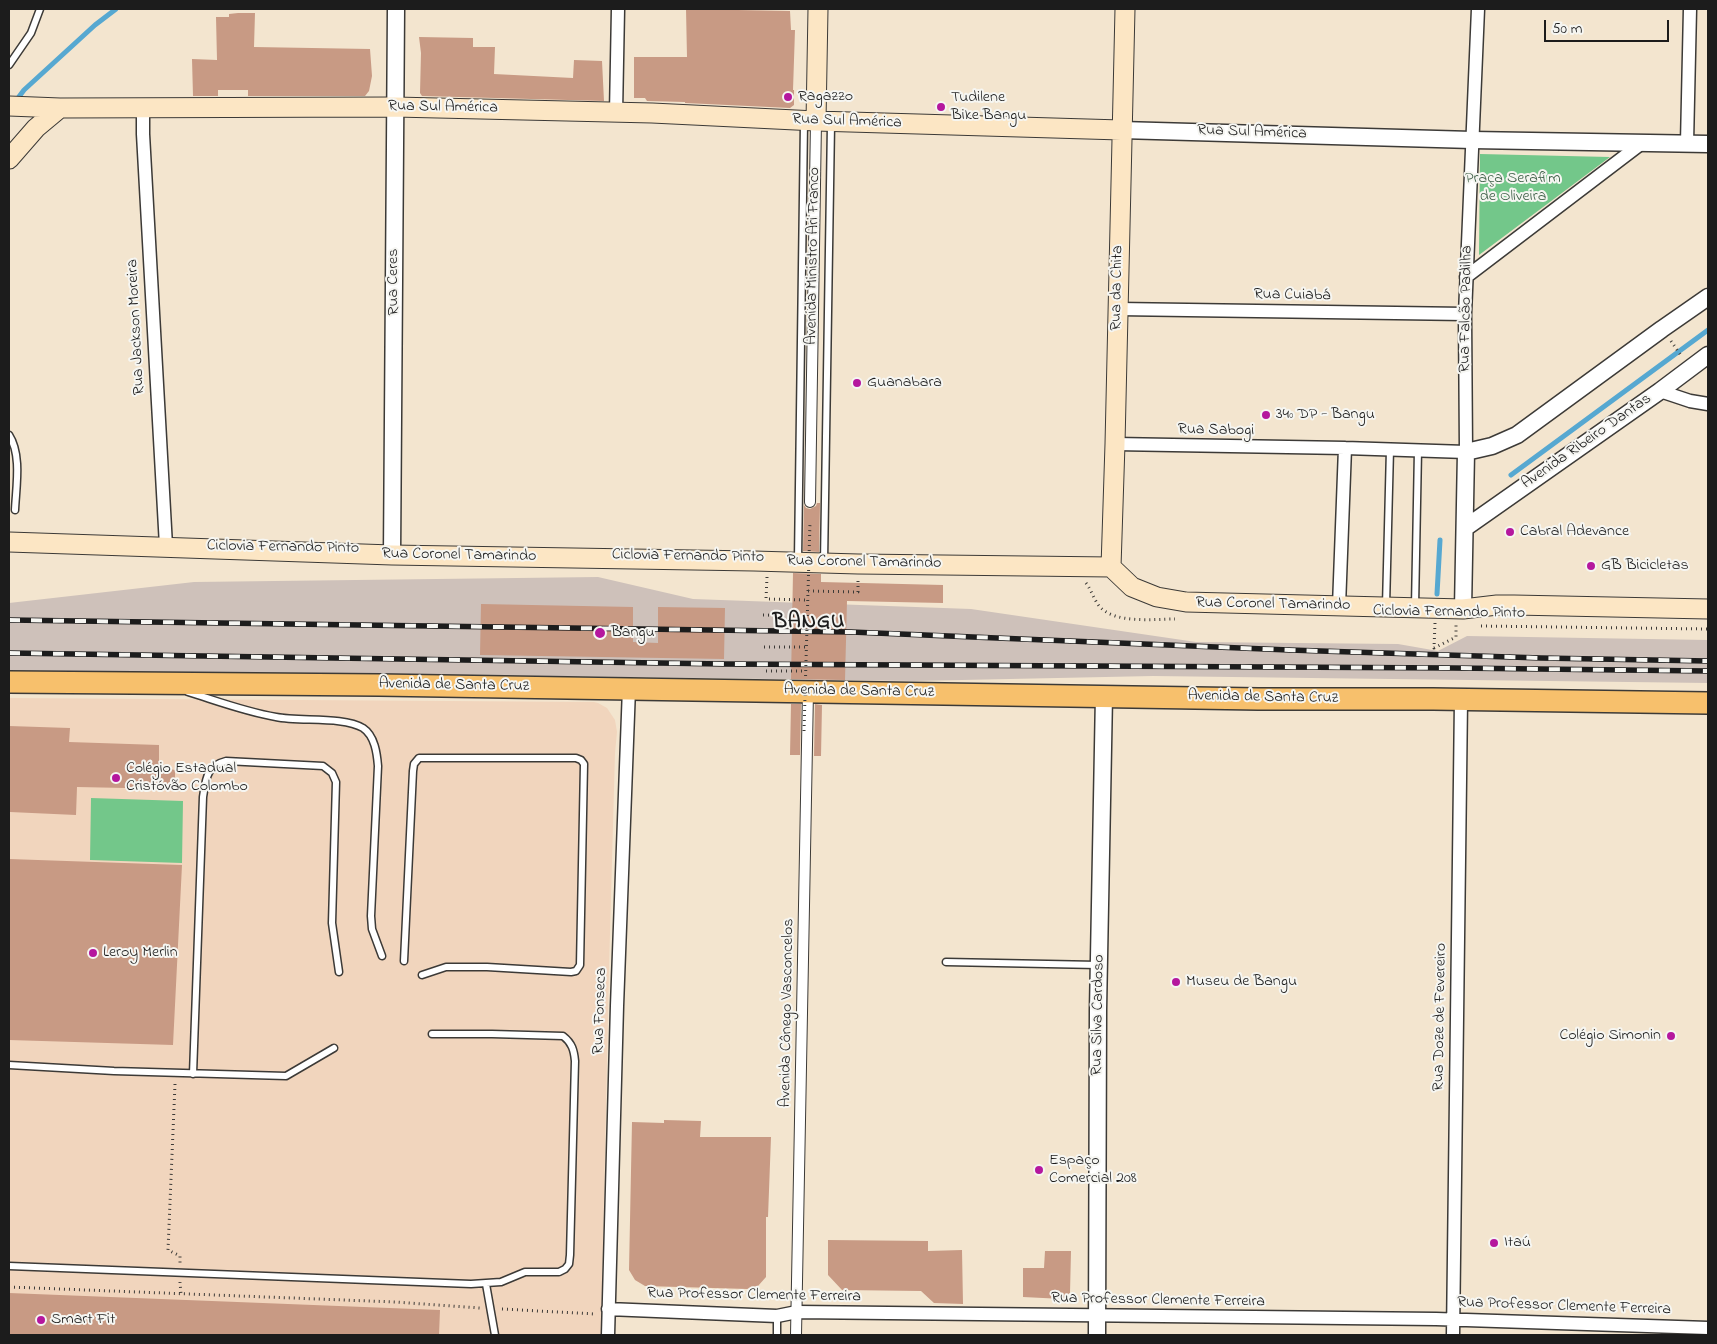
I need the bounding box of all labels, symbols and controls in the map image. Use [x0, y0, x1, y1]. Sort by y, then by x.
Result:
scale bar [1547, 10, 1672, 42]
text: 50 m [1552, 18, 1582, 40]
place label: Ragazzo [798, 87, 853, 107]
place label: Tudilene Bike Bangu [951, 88, 1026, 126]
marker: Ragazzo [782, 91, 794, 103]
street label: Rua Sul América [388, 97, 498, 119]
marker: Tudilene Bike Bangu [935, 101, 947, 113]
street label: Rua Sul América [792, 110, 902, 134]
street label: Rua Sul América [1197, 121, 1307, 145]
street label: Avenida Ministro Ari Franco [803, 167, 825, 345]
park label: Praça Serafim de Oliveira [1465, 169, 1561, 207]
street label: Rua da Chita [1108, 245, 1128, 331]
street label: Rua Falcão Padilha [1456, 245, 1478, 373]
street label: Rua Ceres [384, 249, 404, 315]
street label: Rua Jackson Moreira [124, 259, 150, 395]
street label: Rua Cuiabá [1254, 286, 1330, 306]
place label: Guanabara [867, 373, 942, 393]
marker: Guanabara [851, 377, 863, 389]
street label: Avenida Ribeiro Dantas [1518, 390, 1656, 494]
place label: 34º DP - Bangu [1276, 405, 1375, 425]
marker: 34º DP - Bangu [1260, 409, 1272, 421]
street label: Rua Sabogi [1178, 421, 1254, 441]
place label: Cabral Adevance [1520, 522, 1629, 542]
marker: Cabral Adevance [1504, 526, 1516, 538]
street label: Ciclovia Fernando Pinto [207, 537, 359, 559]
street label: Rua Coronel Tamarindo [382, 545, 536, 567]
street label: Ciclovia Fernando Pinto [612, 546, 764, 568]
street label: Rua Coronel Tamarindo [787, 552, 941, 574]
place label: GB Bicicletas [1601, 556, 1689, 576]
marker: GB Bicicletas [1585, 560, 1597, 572]
street label: Rua Coronel Tamarindo [1196, 594, 1350, 616]
street label: Ciclovia Fernando Pinto [1373, 602, 1525, 624]
district label: BANGU [772, 611, 846, 637]
place label: Bangu [611, 623, 655, 643]
marker: Bangu [593, 626, 607, 640]
street label: Avenida de Santa Cruz [379, 675, 529, 697]
street label: Avenida de Santa Cruz [784, 681, 934, 703]
street label: Avenida de Santa Cruz [1188, 687, 1338, 709]
place label: Colégio Estadual Cristóvão Colombo [126, 759, 248, 797]
marker: Colégio Estadual Cristóvão Colombo [110, 772, 122, 784]
street label: Avenida Cônego Vasconcelos [777, 918, 799, 1108]
place label: Leroy Merlin [103, 943, 178, 963]
street label: Rua Doze de Fevereiro [1430, 943, 1452, 1091]
marker: Leroy Merlin [87, 947, 99, 959]
street label: Rua Silva Cardoso [1088, 954, 1110, 1076]
street label: Rua Fonseca [590, 967, 612, 1055]
place label: Museu de Bangu [1186, 972, 1297, 992]
marker: Museu de Bangu [1170, 976, 1182, 988]
place label: Colégio Simonin [1560, 1026, 1661, 1046]
marker: Colégio Simonin [1665, 1030, 1677, 1042]
place label: Espaço Comercial 208 [1049, 1151, 1137, 1189]
marker: Espaço Comercial 208 [1033, 1164, 1045, 1176]
place label: Itaú [1504, 1233, 1531, 1253]
marker: Itaú [1488, 1237, 1500, 1249]
street label: Rua Professor Clemente Ferreira [647, 1285, 861, 1307]
street label: Rua Professor Clemente Ferreira [1051, 1290, 1265, 1312]
street label: Rua Professor Clemente Ferreira [1457, 1294, 1671, 1320]
place label: Smart Fit [51, 1310, 115, 1330]
marker: Smart Fit [35, 1314, 47, 1326]

